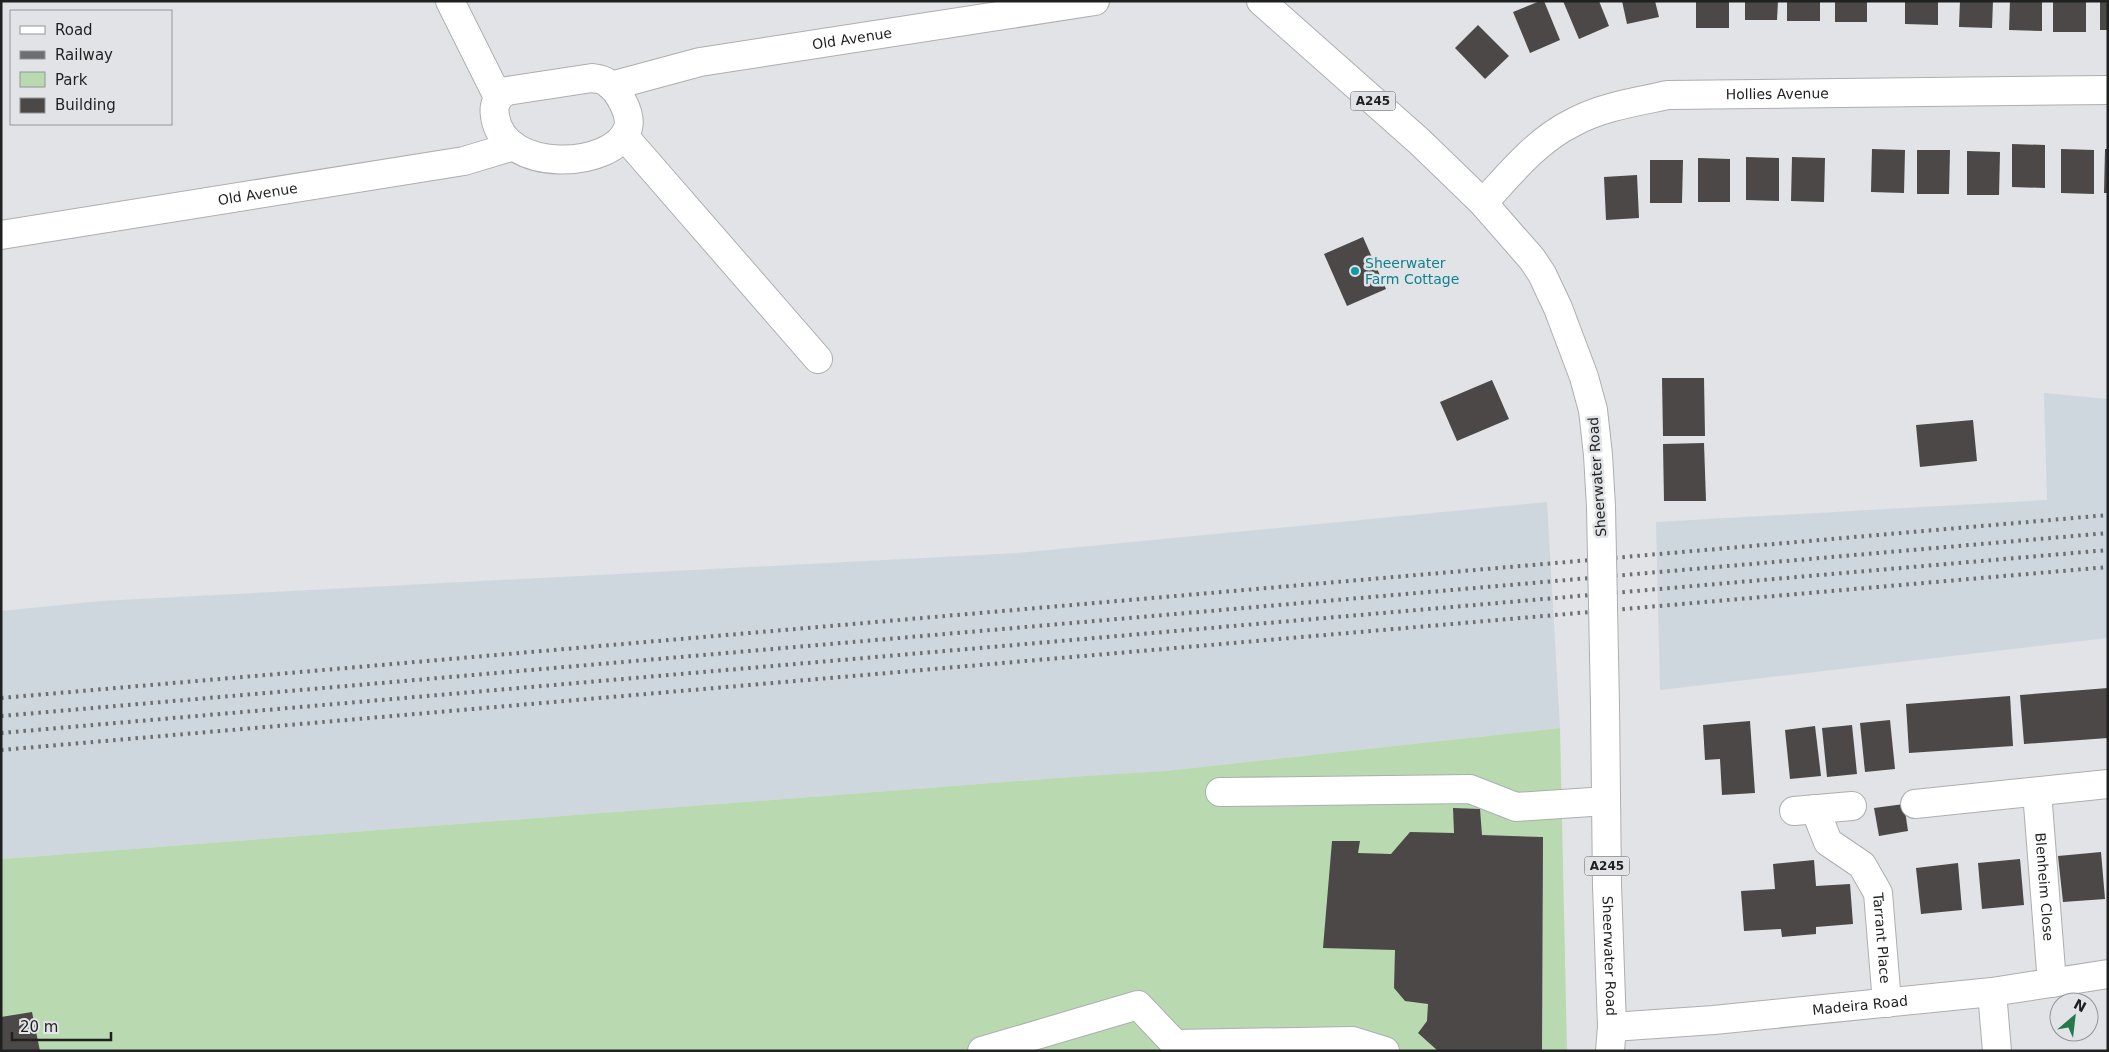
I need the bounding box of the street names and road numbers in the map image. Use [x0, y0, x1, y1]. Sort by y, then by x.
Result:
street label: Old Avenue [811, 24, 893, 53]
street label: Hollies Avenue [1726, 85, 1829, 102]
road number: A245 [1350, 92, 1396, 110]
street label: Old Avenue [217, 180, 299, 208]
street label: Sheerwater Road [1585, 416, 1609, 538]
street label: Blenheim Close [2032, 832, 2057, 941]
road number: A245 [1584, 856, 1630, 876]
street label: Tarrant Place [1870, 891, 1893, 984]
street label: Sheerwater Road [1599, 896, 1620, 1016]
street label: Madeira Road [1811, 993, 1909, 1018]

